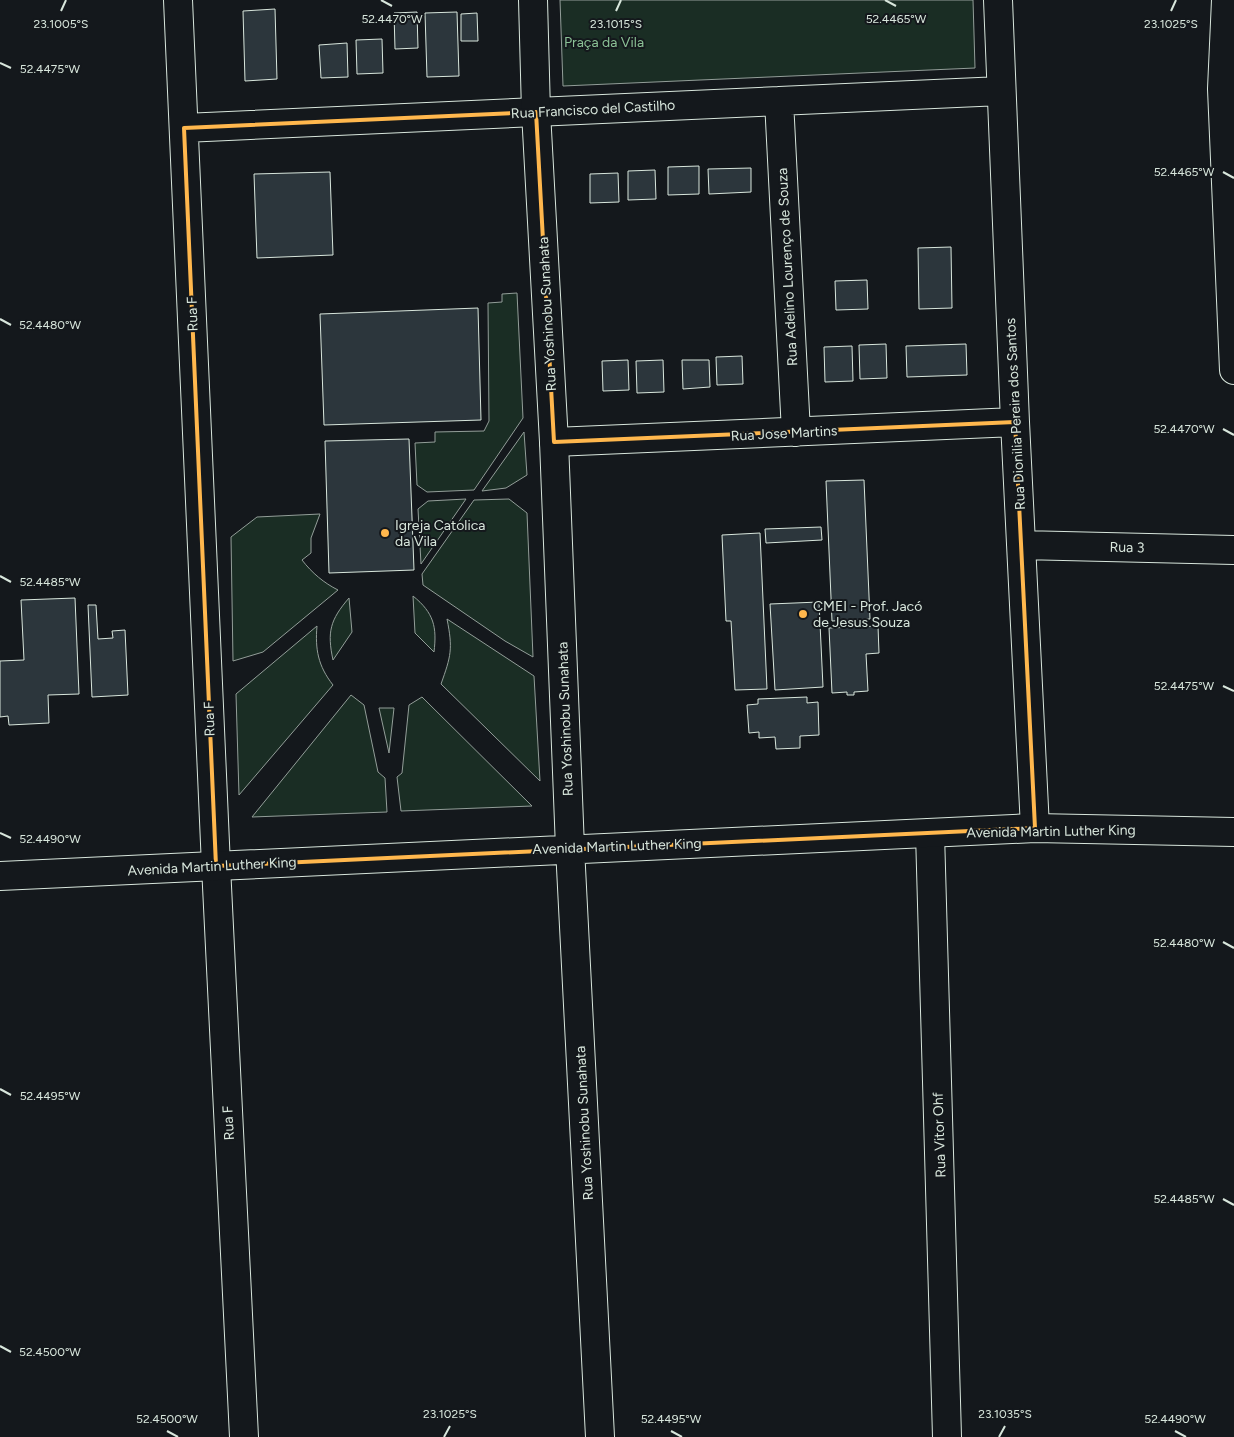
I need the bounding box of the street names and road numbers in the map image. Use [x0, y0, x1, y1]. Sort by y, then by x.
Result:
street label: Rua Francisco del Castilho [510, 97, 676, 122]
street label: Rua Adelino Lourenço de Souza [774, 167, 801, 367]
street label: Rua Yoshinobu Sunahata [535, 236, 560, 392]
street label: Rua F [183, 296, 202, 332]
street label: Rua Dionilia Pereira dos Santos [1002, 317, 1029, 511]
street label: Rua Jose Martins [730, 422, 838, 445]
street label: Rua 3 [1109, 539, 1145, 556]
street label: Rua Yoshinobu Sunahata [554, 641, 577, 797]
street label: Rua F [200, 701, 219, 737]
street label: Avenida Martin Luther King [966, 822, 1136, 841]
street label: Avenida Martin Luther King [532, 835, 702, 858]
street label: Avenida Martin Luther King [127, 854, 297, 879]
street label: Rua Yoshinobu Sunahata [572, 1045, 597, 1201]
street label: Rua Vitor Ohf [929, 1091, 949, 1178]
street label: Rua F [219, 1105, 238, 1141]

